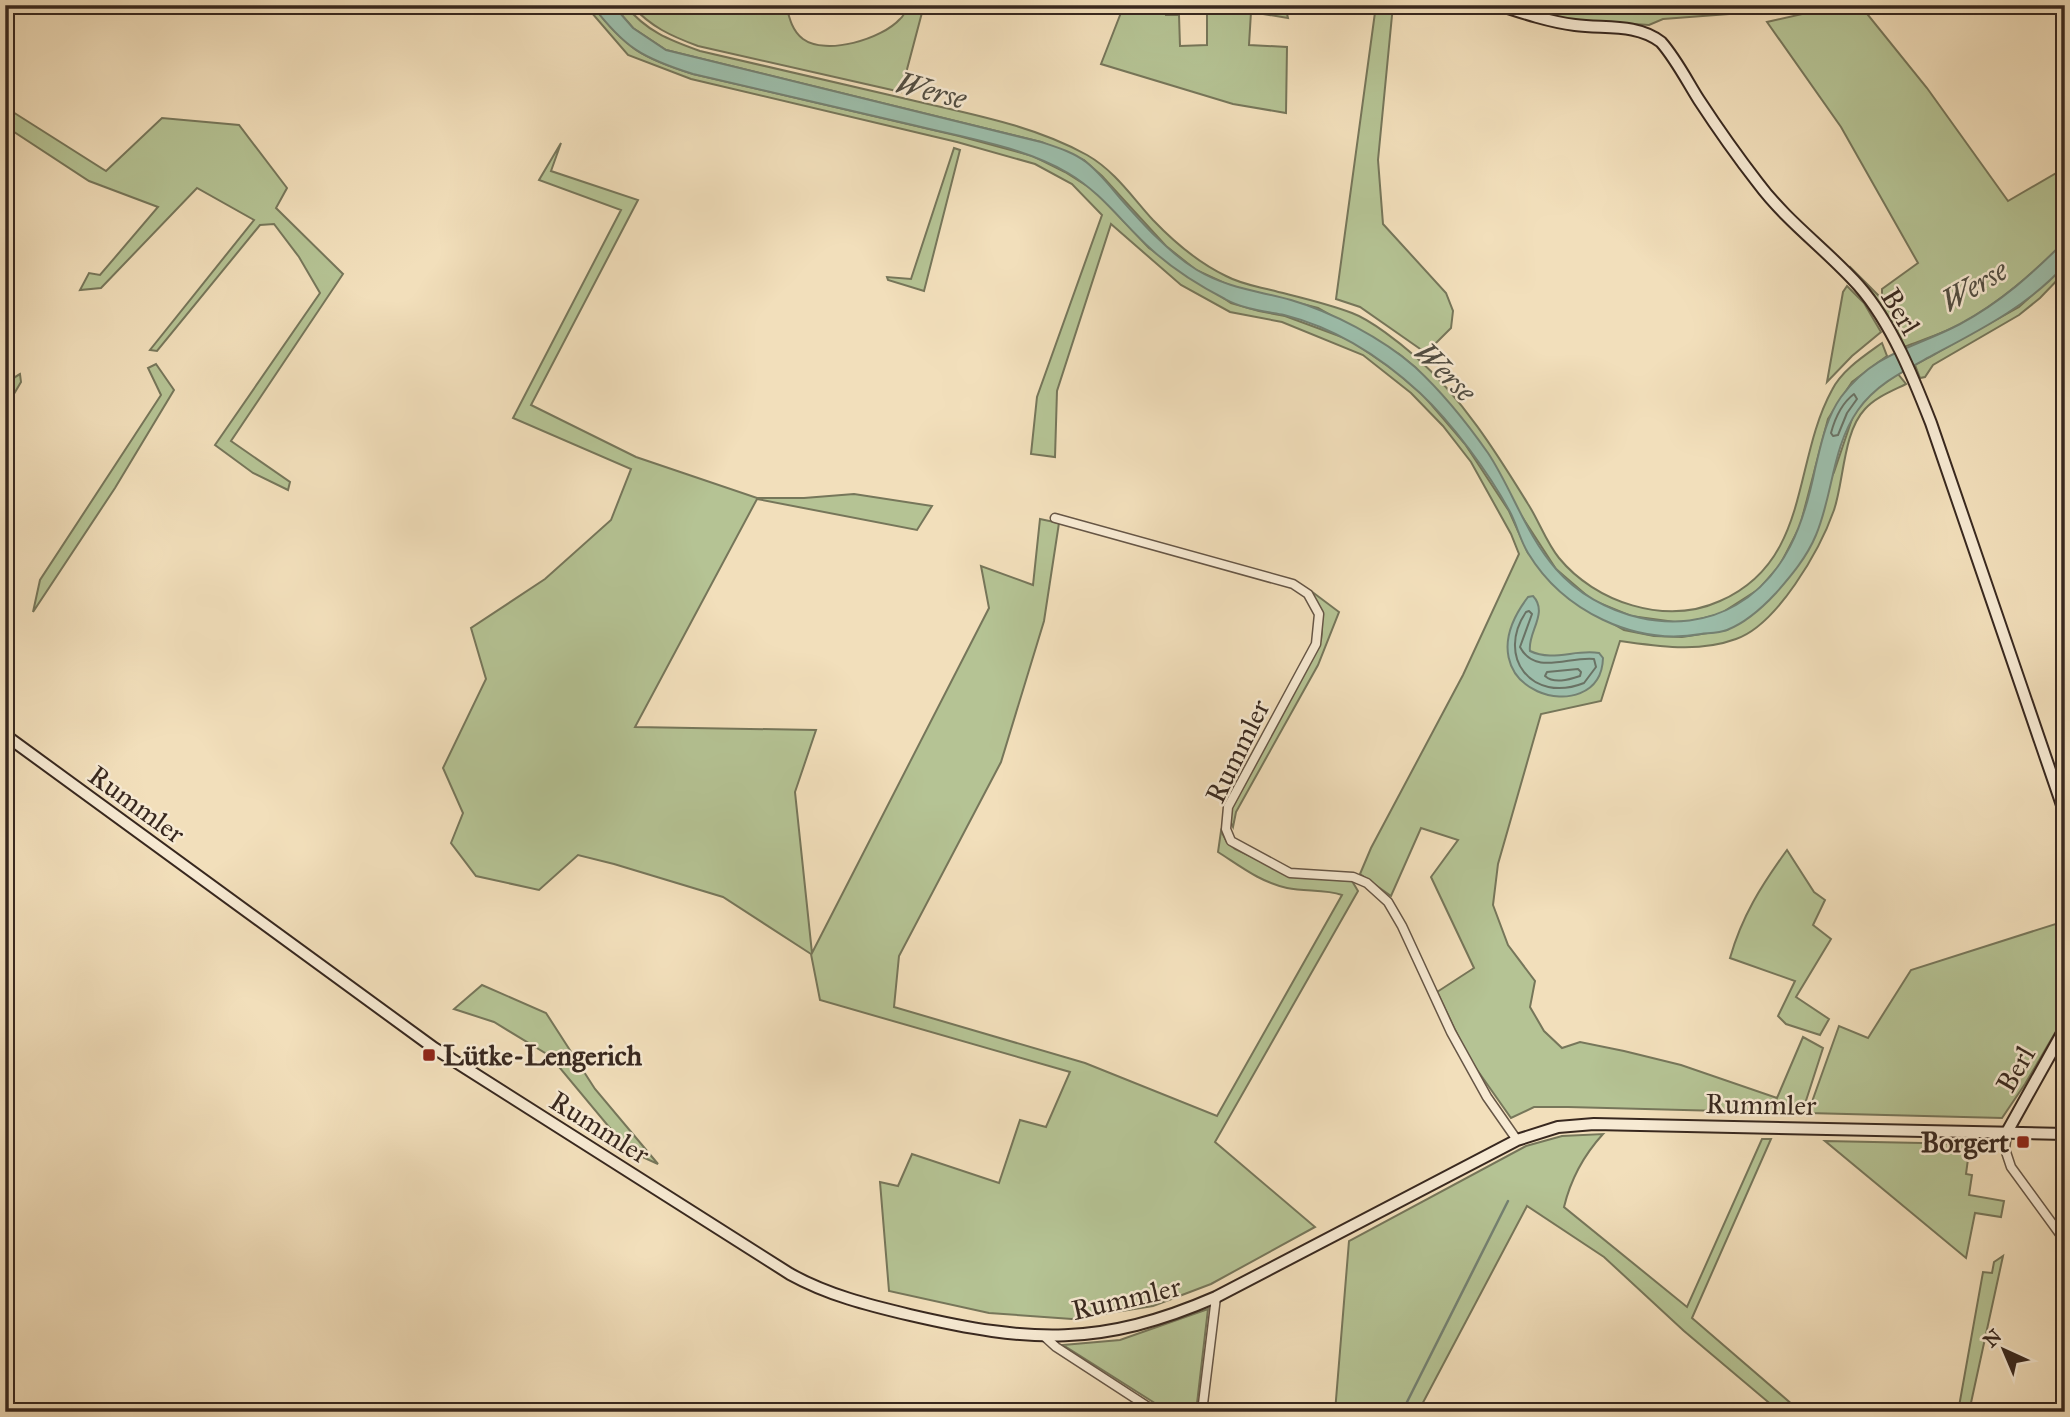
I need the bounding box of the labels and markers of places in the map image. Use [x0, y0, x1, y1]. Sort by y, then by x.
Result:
place label: Lütke-Lengerich [443, 1038, 643, 1073]
marker: Lütke-Lengerich [421, 1047, 437, 1063]
place label: Borgert [1921, 1125, 2009, 1160]
marker: Borgert [2015, 1134, 2031, 1150]

